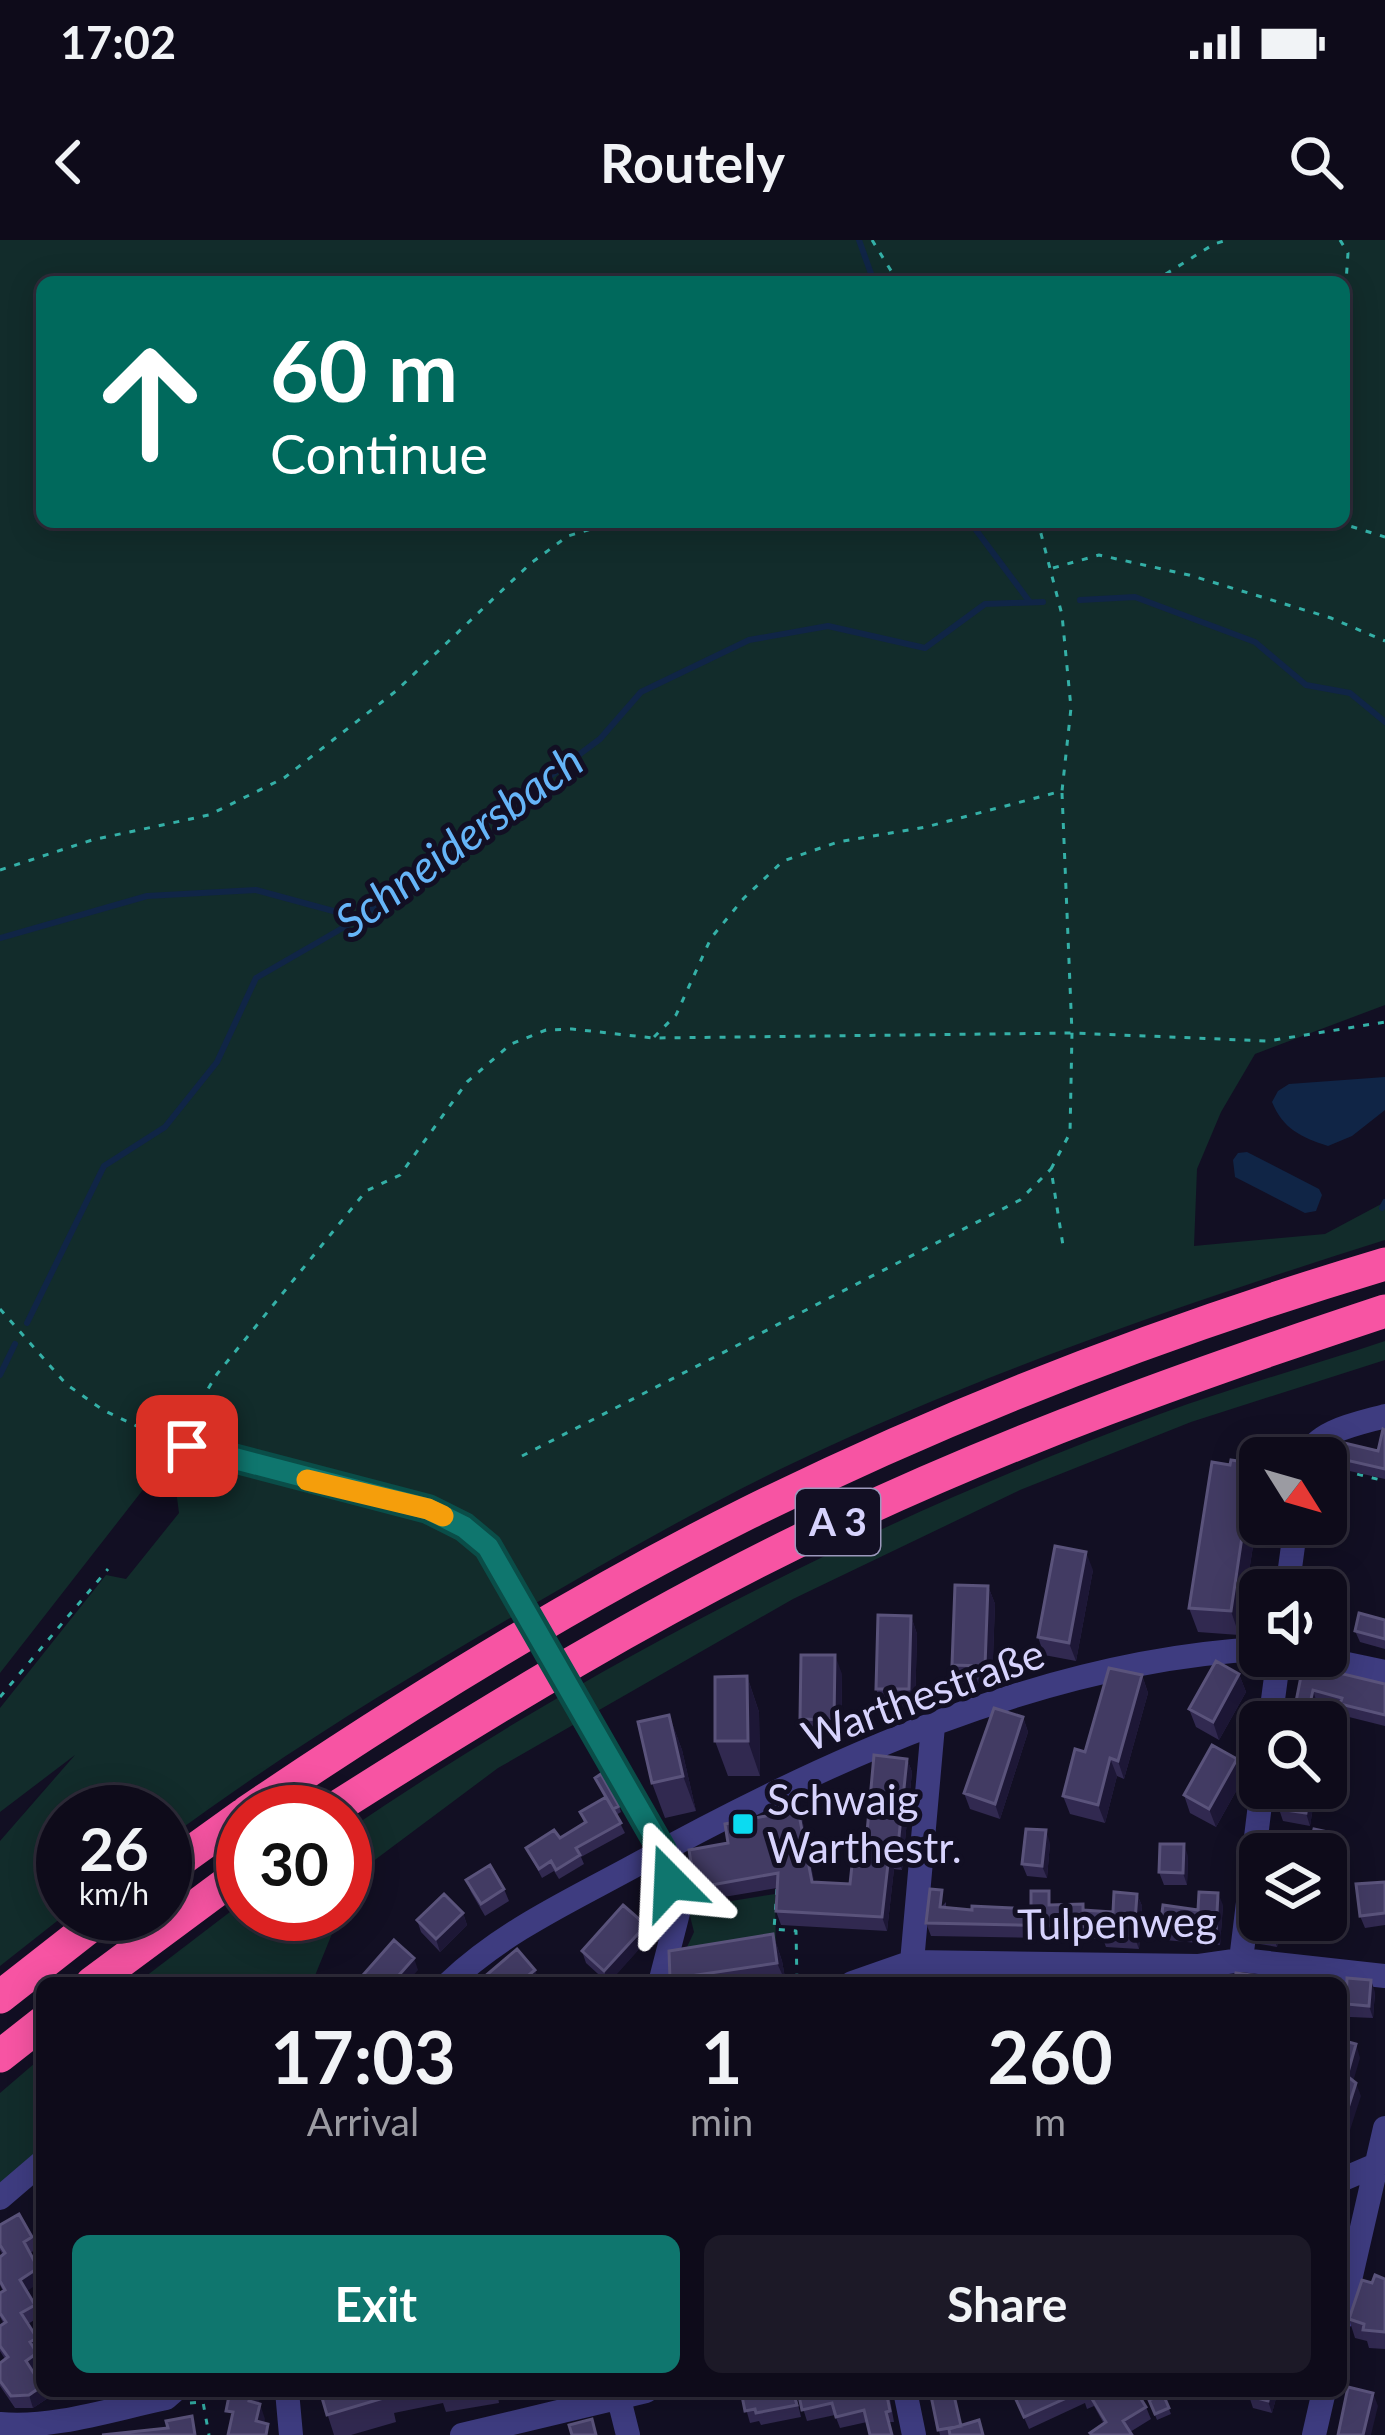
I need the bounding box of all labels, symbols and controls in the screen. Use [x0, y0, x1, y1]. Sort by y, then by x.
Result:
text: 17:02 [60, 15, 176, 69]
icon: back [36, 129, 102, 195]
icon: search [1283, 129, 1349, 195]
text: Routely [600, 130, 785, 195]
text: 60 m [270, 319, 458, 420]
icon: ahead [72, 324, 228, 480]
text: Continue [270, 421, 488, 486]
water label: Schneidersbach [324, 732, 593, 948]
pin [136, 1395, 238, 1497]
icon: arrive [154, 1413, 220, 1479]
north arrow [1239, 1437, 1347, 1545]
map controls [1239, 1437, 1347, 1941]
road number: A 3 [796, 1489, 880, 1555]
button: sound [1239, 1569, 1347, 1677]
street label: Warthestraße [795, 1627, 1050, 1761]
button: search [1239, 1701, 1347, 1809]
place label: Schwaig Warthestr. [767, 1774, 962, 1872]
speed limit sign: 30 [216, 1785, 372, 1941]
marker: Schwaig Warthestr. [730, 1811, 756, 1837]
text: 26 [79, 1812, 149, 1884]
position arrow [607, 1819, 733, 1945]
button: layers [1239, 1833, 1347, 1941]
text: km/h [79, 1875, 149, 1911]
street label: Tulpenweg [1017, 1895, 1217, 1949]
text: 17:03 [270, 2013, 456, 2099]
text: 1 [701, 2013, 743, 2099]
text: 260 [987, 2013, 1113, 2099]
text: Arrival [307, 2098, 419, 2144]
text: min [690, 2098, 753, 2144]
text: m [1034, 2098, 1066, 2144]
button: Exit [72, 2235, 680, 2373]
button: Share [704, 2235, 1311, 2373]

